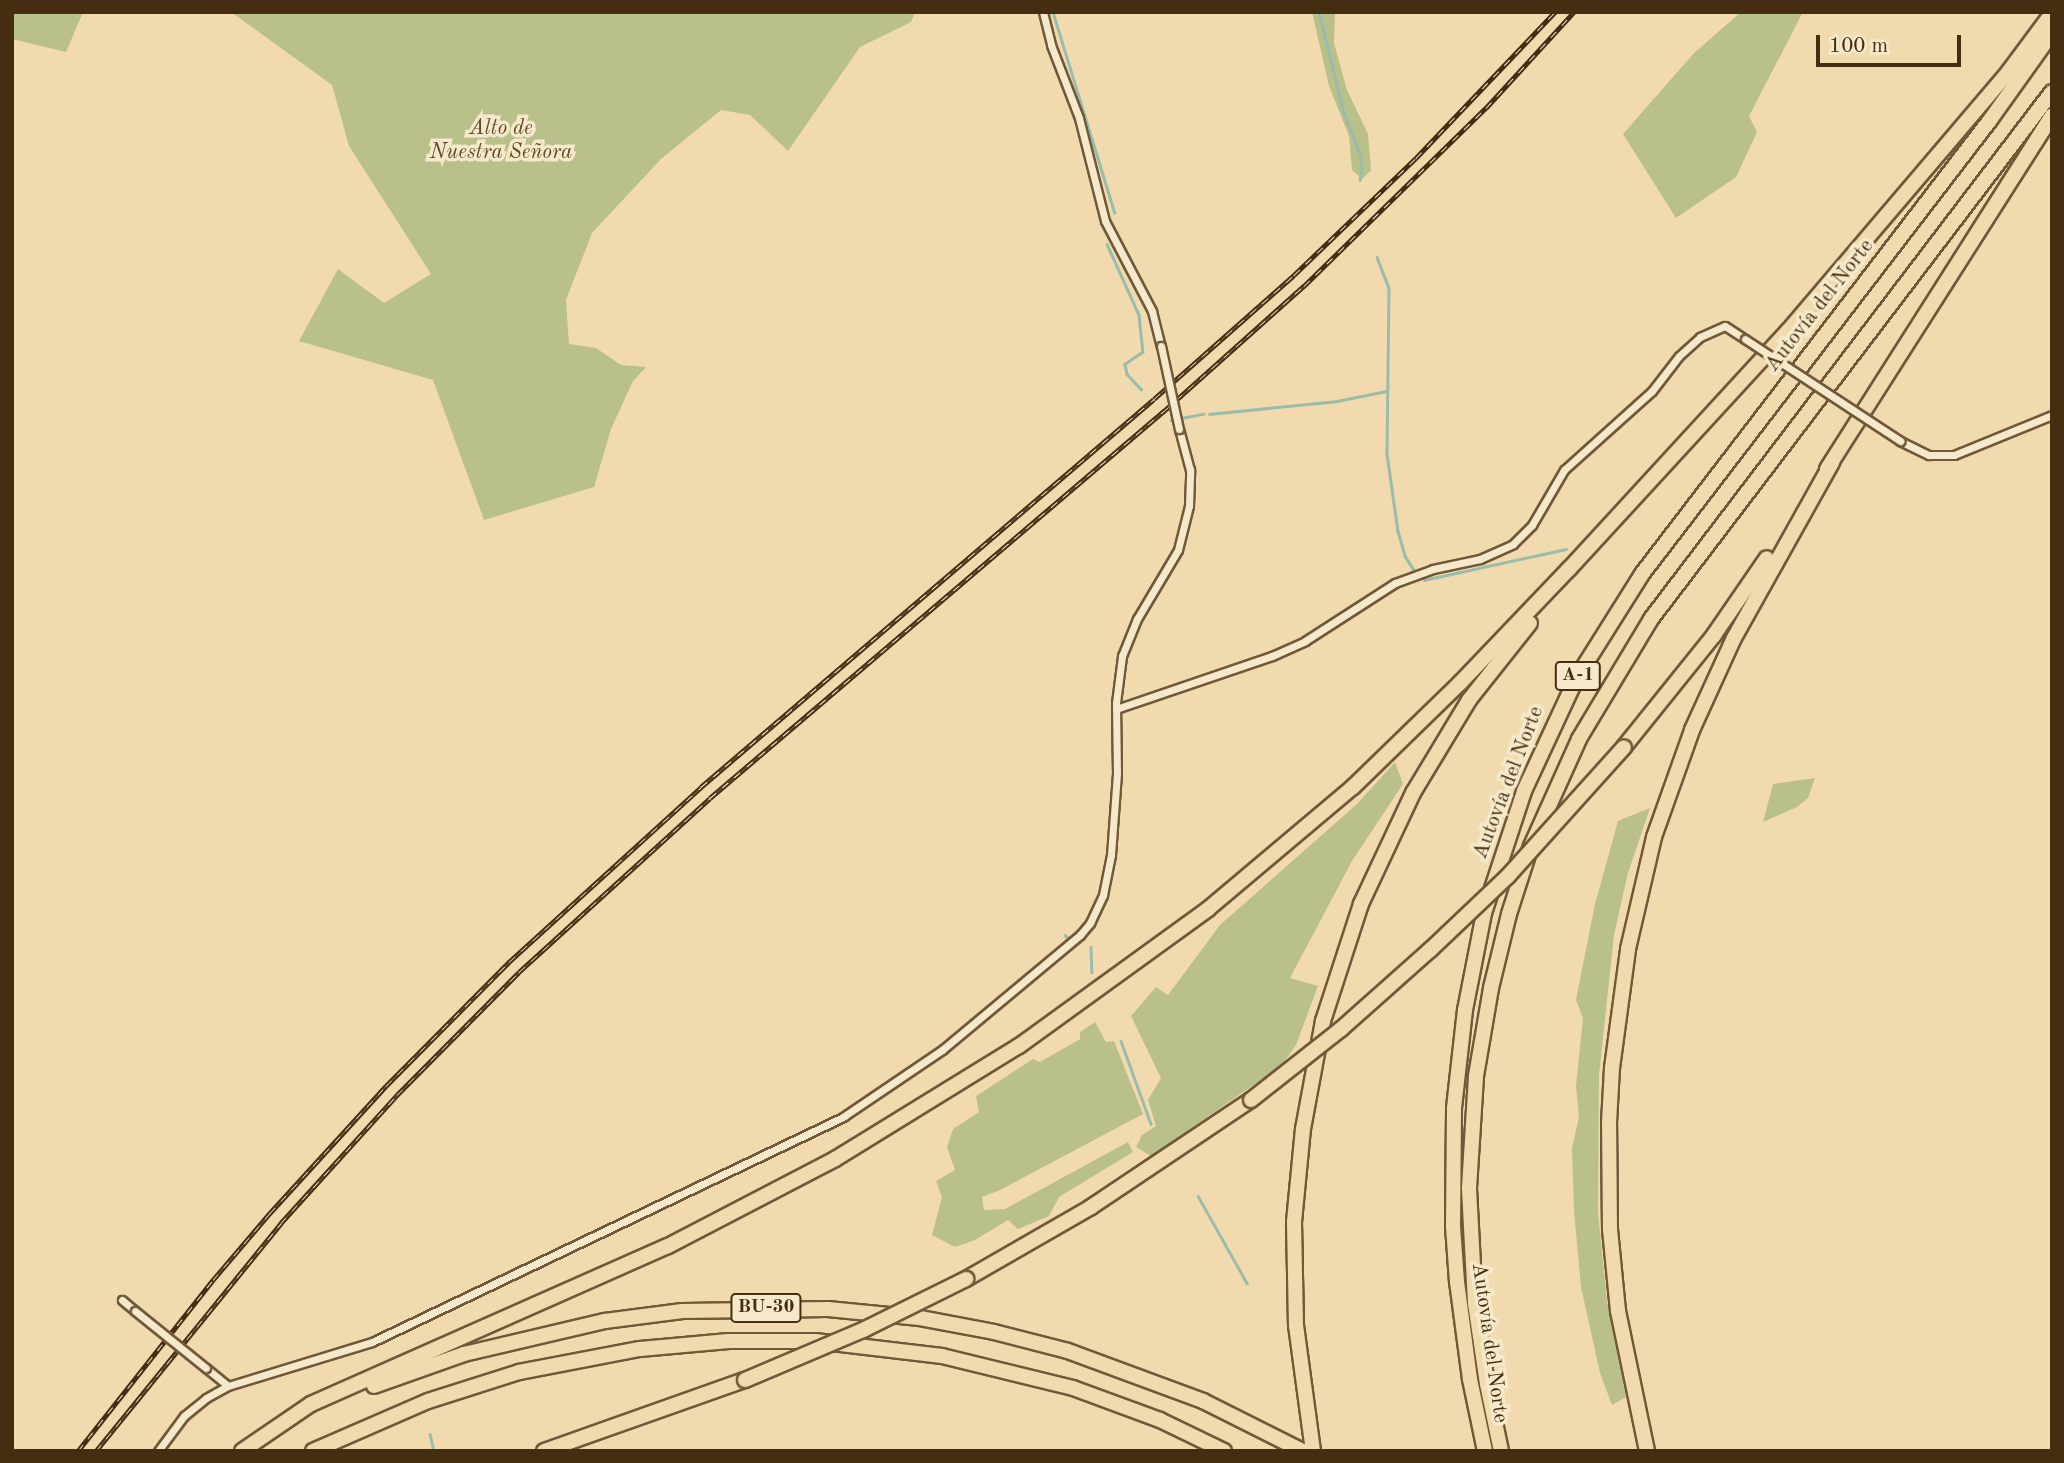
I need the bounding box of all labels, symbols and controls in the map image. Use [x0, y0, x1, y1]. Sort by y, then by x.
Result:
scale bar [1819, 21, 1964, 65]
text: 100 m [1829, 36, 1888, 57]
park label: Alto de Nuestra Señora [430, 116, 572, 166]
street label: Autovía del Norte [1760, 235, 1880, 377]
road number: A-1 [1554, 660, 1602, 692]
street label: Autovía del Norte [1468, 703, 1550, 863]
street label: Autovía del Norte [1465, 1261, 1513, 1425]
road number: BU-30 [729, 1292, 803, 1324]

